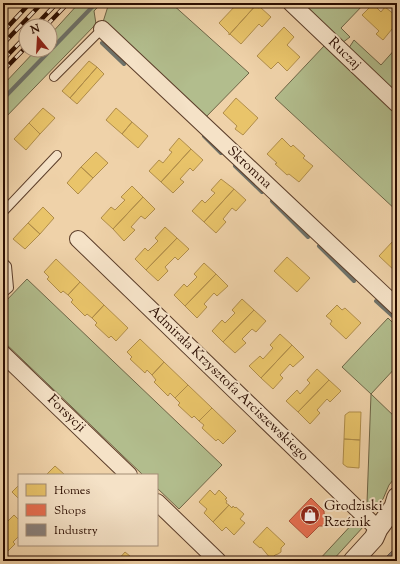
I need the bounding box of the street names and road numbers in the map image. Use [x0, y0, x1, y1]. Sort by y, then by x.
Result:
street label: Ruczaj [323, 33, 365, 75]
street label: Skromna [222, 142, 276, 194]
street label: Admirała Krzysztofa Arciszewskiego [143, 302, 313, 467]
street label: Forsycji [42, 391, 90, 437]

